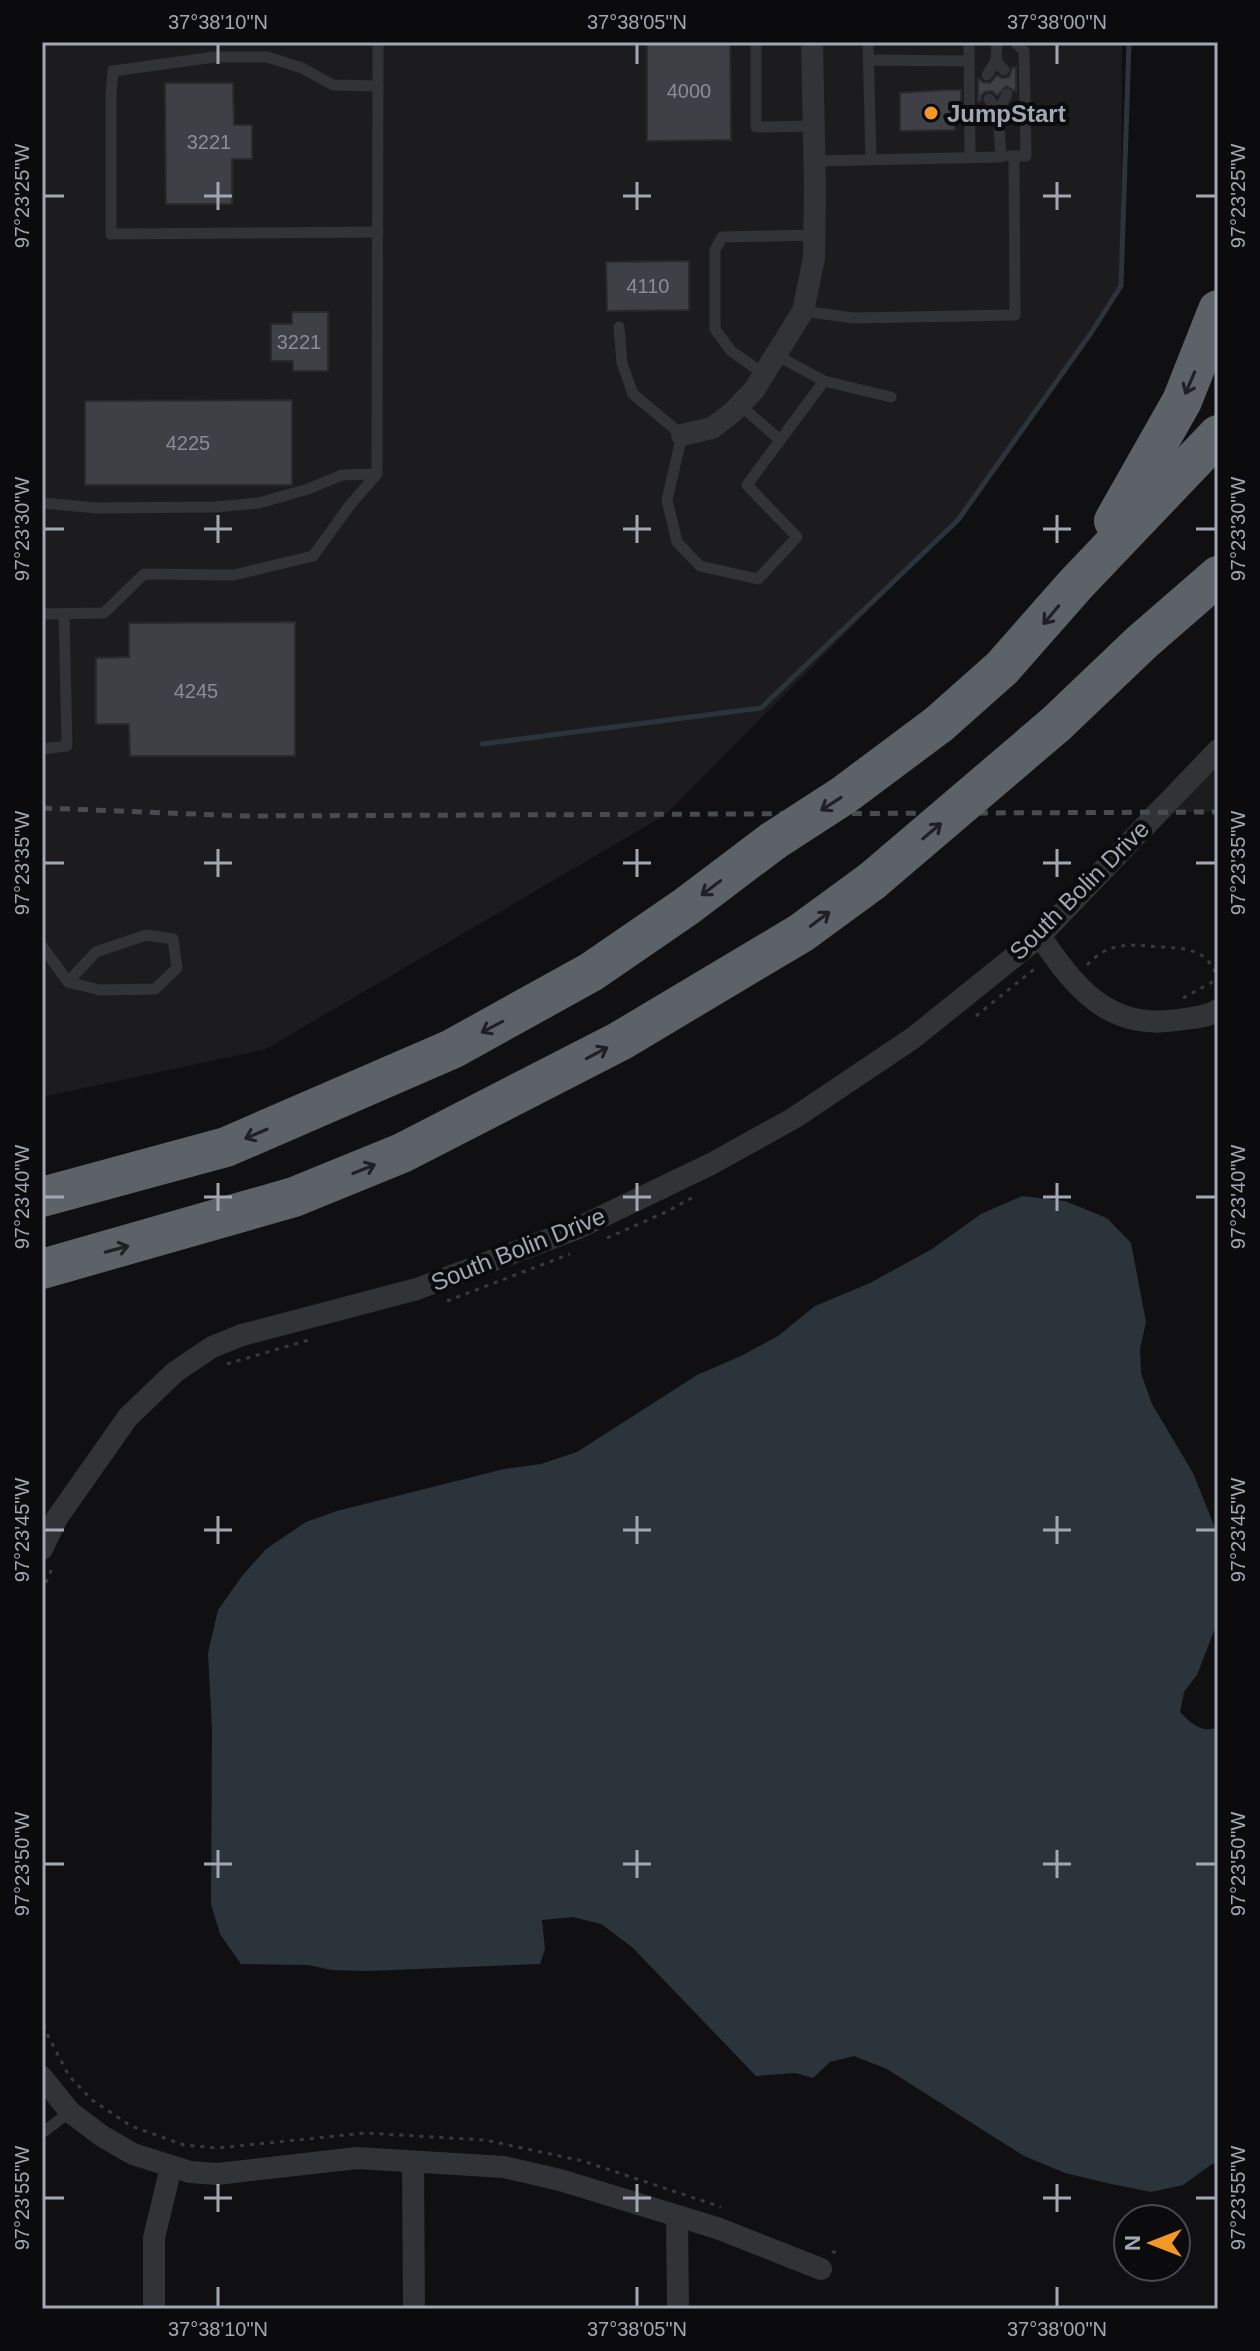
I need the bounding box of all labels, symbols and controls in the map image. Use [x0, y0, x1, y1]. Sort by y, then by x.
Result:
text: 37°38'10"N [168, 11, 268, 33]
text: 37°38'05"N [587, 11, 687, 33]
text: 37°38'00"N [1007, 11, 1107, 33]
house number: 4000 [667, 80, 711, 102]
place label: JumpStart [947, 100, 1066, 127]
marker: JumpStart [922, 104, 940, 122]
house number: 3221 [187, 131, 231, 153]
text: 97°23'25"W [11, 144, 33, 248]
text: 97°23'25"W [1227, 144, 1249, 248]
house number: 4110 [626, 275, 670, 297]
house number: 3221 [277, 331, 321, 353]
one-way arrow [1182, 370, 1197, 395]
house number: 4225 [166, 432, 210, 454]
text: 97°23'30"W [11, 477, 33, 581]
text: 97°23'30"W [1227, 477, 1249, 581]
one-way arrow [1042, 604, 1060, 625]
house number: 4245 [174, 680, 218, 702]
one-way arrow [820, 795, 842, 812]
text: 97°23'35"W [11, 811, 33, 915]
text: 97°23'35"W [1227, 811, 1249, 915]
street label: South Bolin Drive [1004, 815, 1154, 965]
one-way arrow [921, 822, 941, 840]
one-way arrow [701, 879, 722, 896]
one-way arrow [809, 911, 830, 928]
one-way arrow [481, 1020, 505, 1036]
one-way arrow [585, 1045, 609, 1061]
one-way arrow [244, 1128, 269, 1143]
text: 97°23'40"W [11, 1145, 33, 1249]
text: 97°23'40"W [1227, 1145, 1249, 1249]
one-way arrow [351, 1160, 376, 1175]
street label: South Bolin Drive [427, 1202, 609, 1296]
one-way arrow [104, 1240, 130, 1255]
text: 97°23'45"W [11, 1478, 33, 1582]
text: 97°23'45"W [1227, 1478, 1249, 1582]
text: 97°23'50"W [11, 1812, 33, 1916]
text: 97°23'50"W [1227, 1812, 1249, 1916]
text: 97°23'55"W [11, 2146, 33, 2250]
text: 97°23'55"W [1227, 2146, 1249, 2250]
north arrow [1112, 2203, 1192, 2283]
text: N [1120, 2235, 1145, 2251]
text: 37°38'10"N [168, 2318, 268, 2340]
text: 37°38'05"N [587, 2318, 687, 2340]
text: 37°38'00"N [1007, 2318, 1107, 2340]

